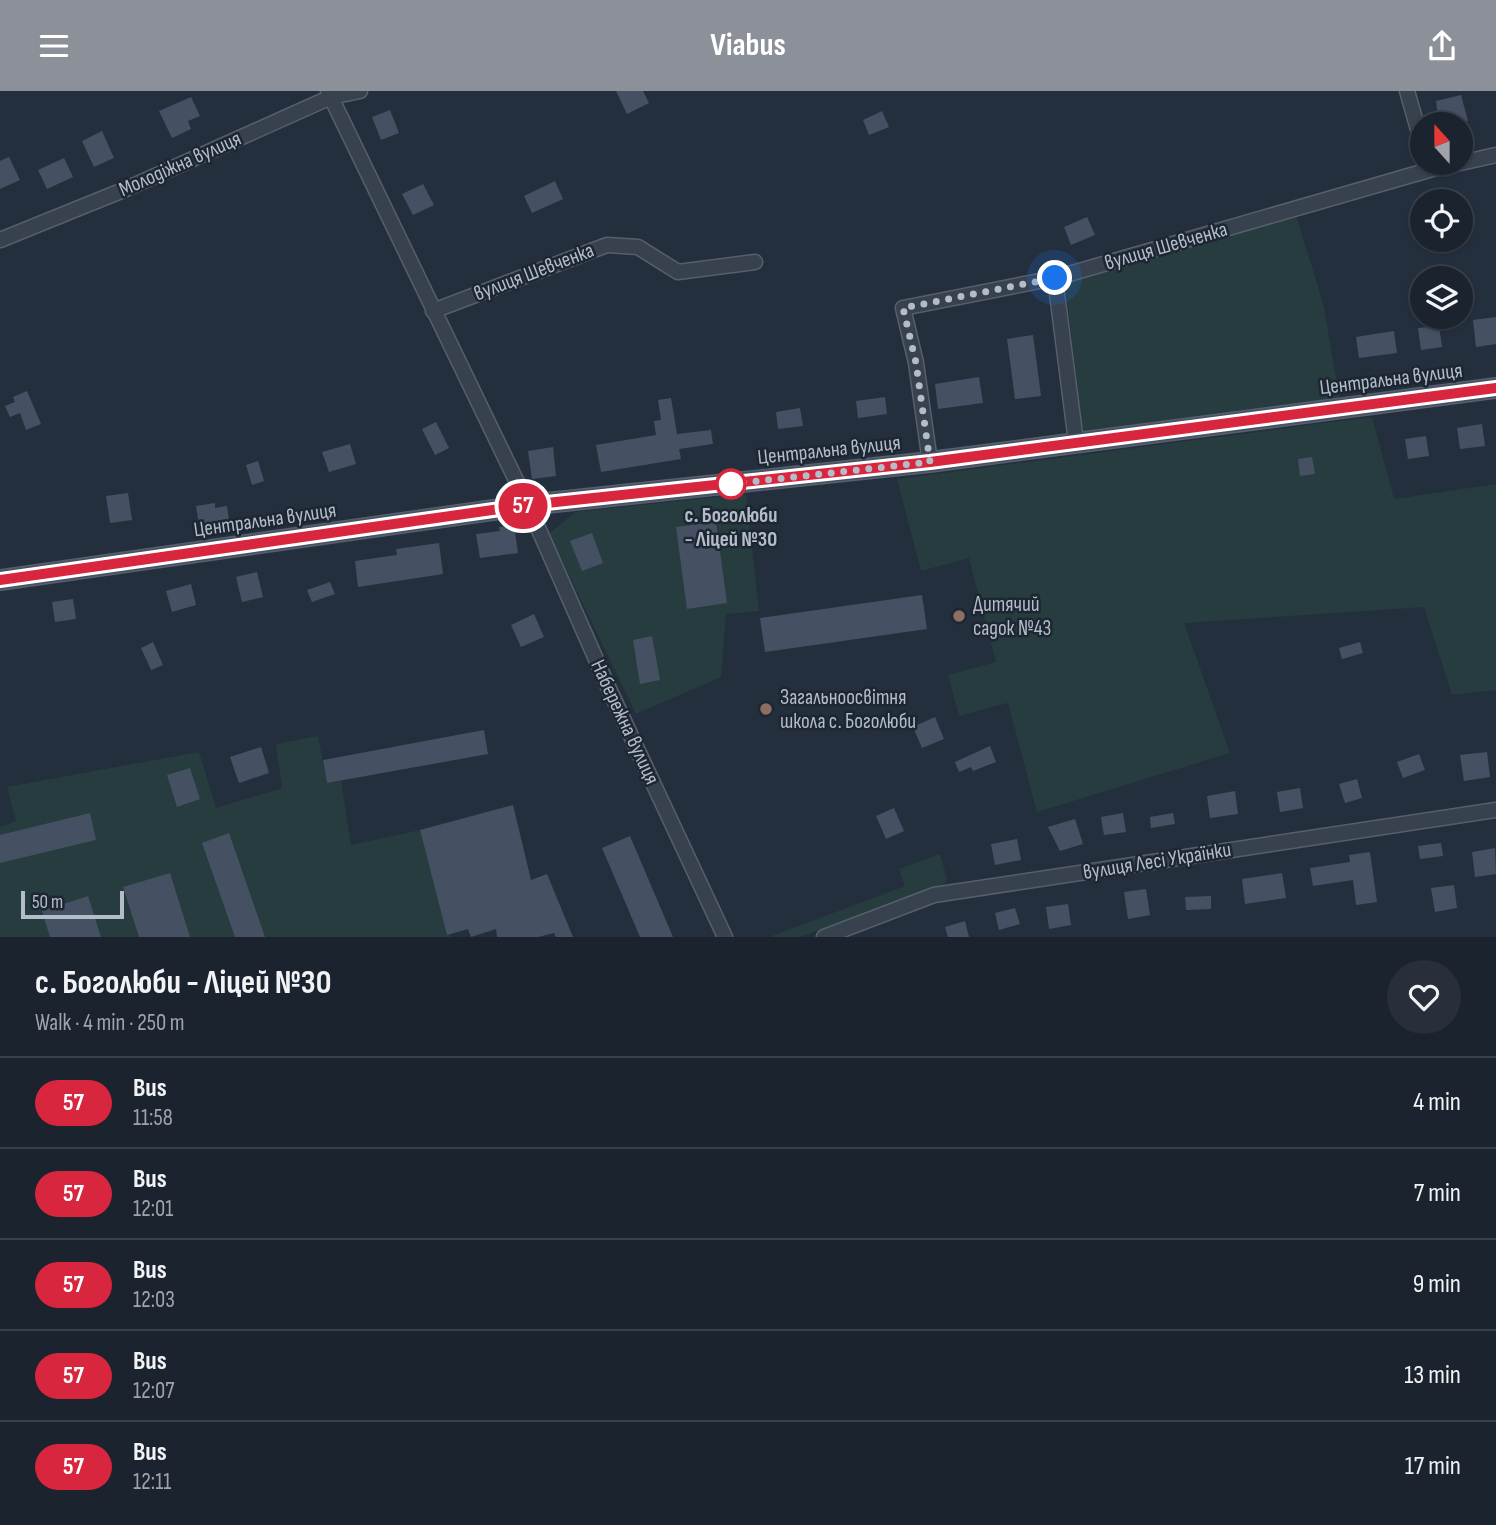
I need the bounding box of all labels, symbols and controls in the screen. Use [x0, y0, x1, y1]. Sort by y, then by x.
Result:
text: Viabus [710, 26, 786, 65]
icon: menu [35, 27, 73, 65]
icon: share [1423, 27, 1461, 65]
north arrow [1410, 112, 1474, 175]
map controls [1410, 112, 1473, 329]
street label: Молодіжна вулиця [115, 126, 245, 202]
button: locate [1410, 189, 1473, 252]
street label: вулиця Шевченка [1102, 217, 1230, 275]
street label: вулиця Шевченка [471, 238, 597, 306]
your location [1037, 260, 1072, 295]
button: layers [1410, 266, 1473, 329]
street label: Центральна вулиця [1318, 358, 1464, 400]
street label: Центральна вулиця [756, 430, 902, 470]
marker: с. Боголюби - Ліцей №30 [716, 469, 746, 499]
line badge: 57 [491, 483, 554, 529]
text: 57 [513, 491, 533, 520]
street label: Центральна вулиця [192, 498, 338, 542]
place label: с. Боголюби - Ліцей №30 [685, 503, 777, 552]
place label: Дитячий садок №43 [973, 592, 1051, 641]
marker: Дитячий садок №43 [951, 608, 967, 624]
street label: Набережна вулиця [585, 656, 665, 788]
place label: Загальноосвітня школа с. Боголюби [780, 685, 916, 734]
marker: Загальноосвітня школа с. Боголюби [758, 701, 774, 717]
street label: вулиця Лесі Українки [1081, 837, 1233, 885]
scale bar [21, 888, 124, 920]
text: 50 m [32, 891, 63, 914]
button: heart [1387, 960, 1461, 1034]
text: с. Боголюби - Ліцей №30 [35, 963, 331, 1003]
text: Walk · 4 min · 250 m [35, 1009, 185, 1037]
text: Bus [133, 1073, 167, 1104]
text: 4 min [1413, 1087, 1461, 1118]
text: 57 [63, 1088, 84, 1117]
text: 11:58 [133, 1104, 173, 1132]
text: Bus [133, 1164, 167, 1195]
text: 7 min [1414, 1178, 1461, 1209]
text: 57 [63, 1179, 84, 1208]
text: 12:01 [133, 1195, 173, 1223]
text: Bus [133, 1255, 167, 1286]
text: 9 min [1413, 1269, 1461, 1300]
text: 57 [63, 1270, 84, 1299]
text: 12:03 [133, 1286, 175, 1314]
text: Bus [133, 1346, 167, 1377]
text: 13 min [1404, 1360, 1461, 1391]
text: 57 [63, 1361, 84, 1390]
text: 12:07 [133, 1377, 175, 1405]
text: Bus [133, 1437, 167, 1468]
text: 17 min [1405, 1451, 1461, 1482]
text: 57 [63, 1452, 84, 1481]
text: 12:11 [133, 1468, 171, 1496]

